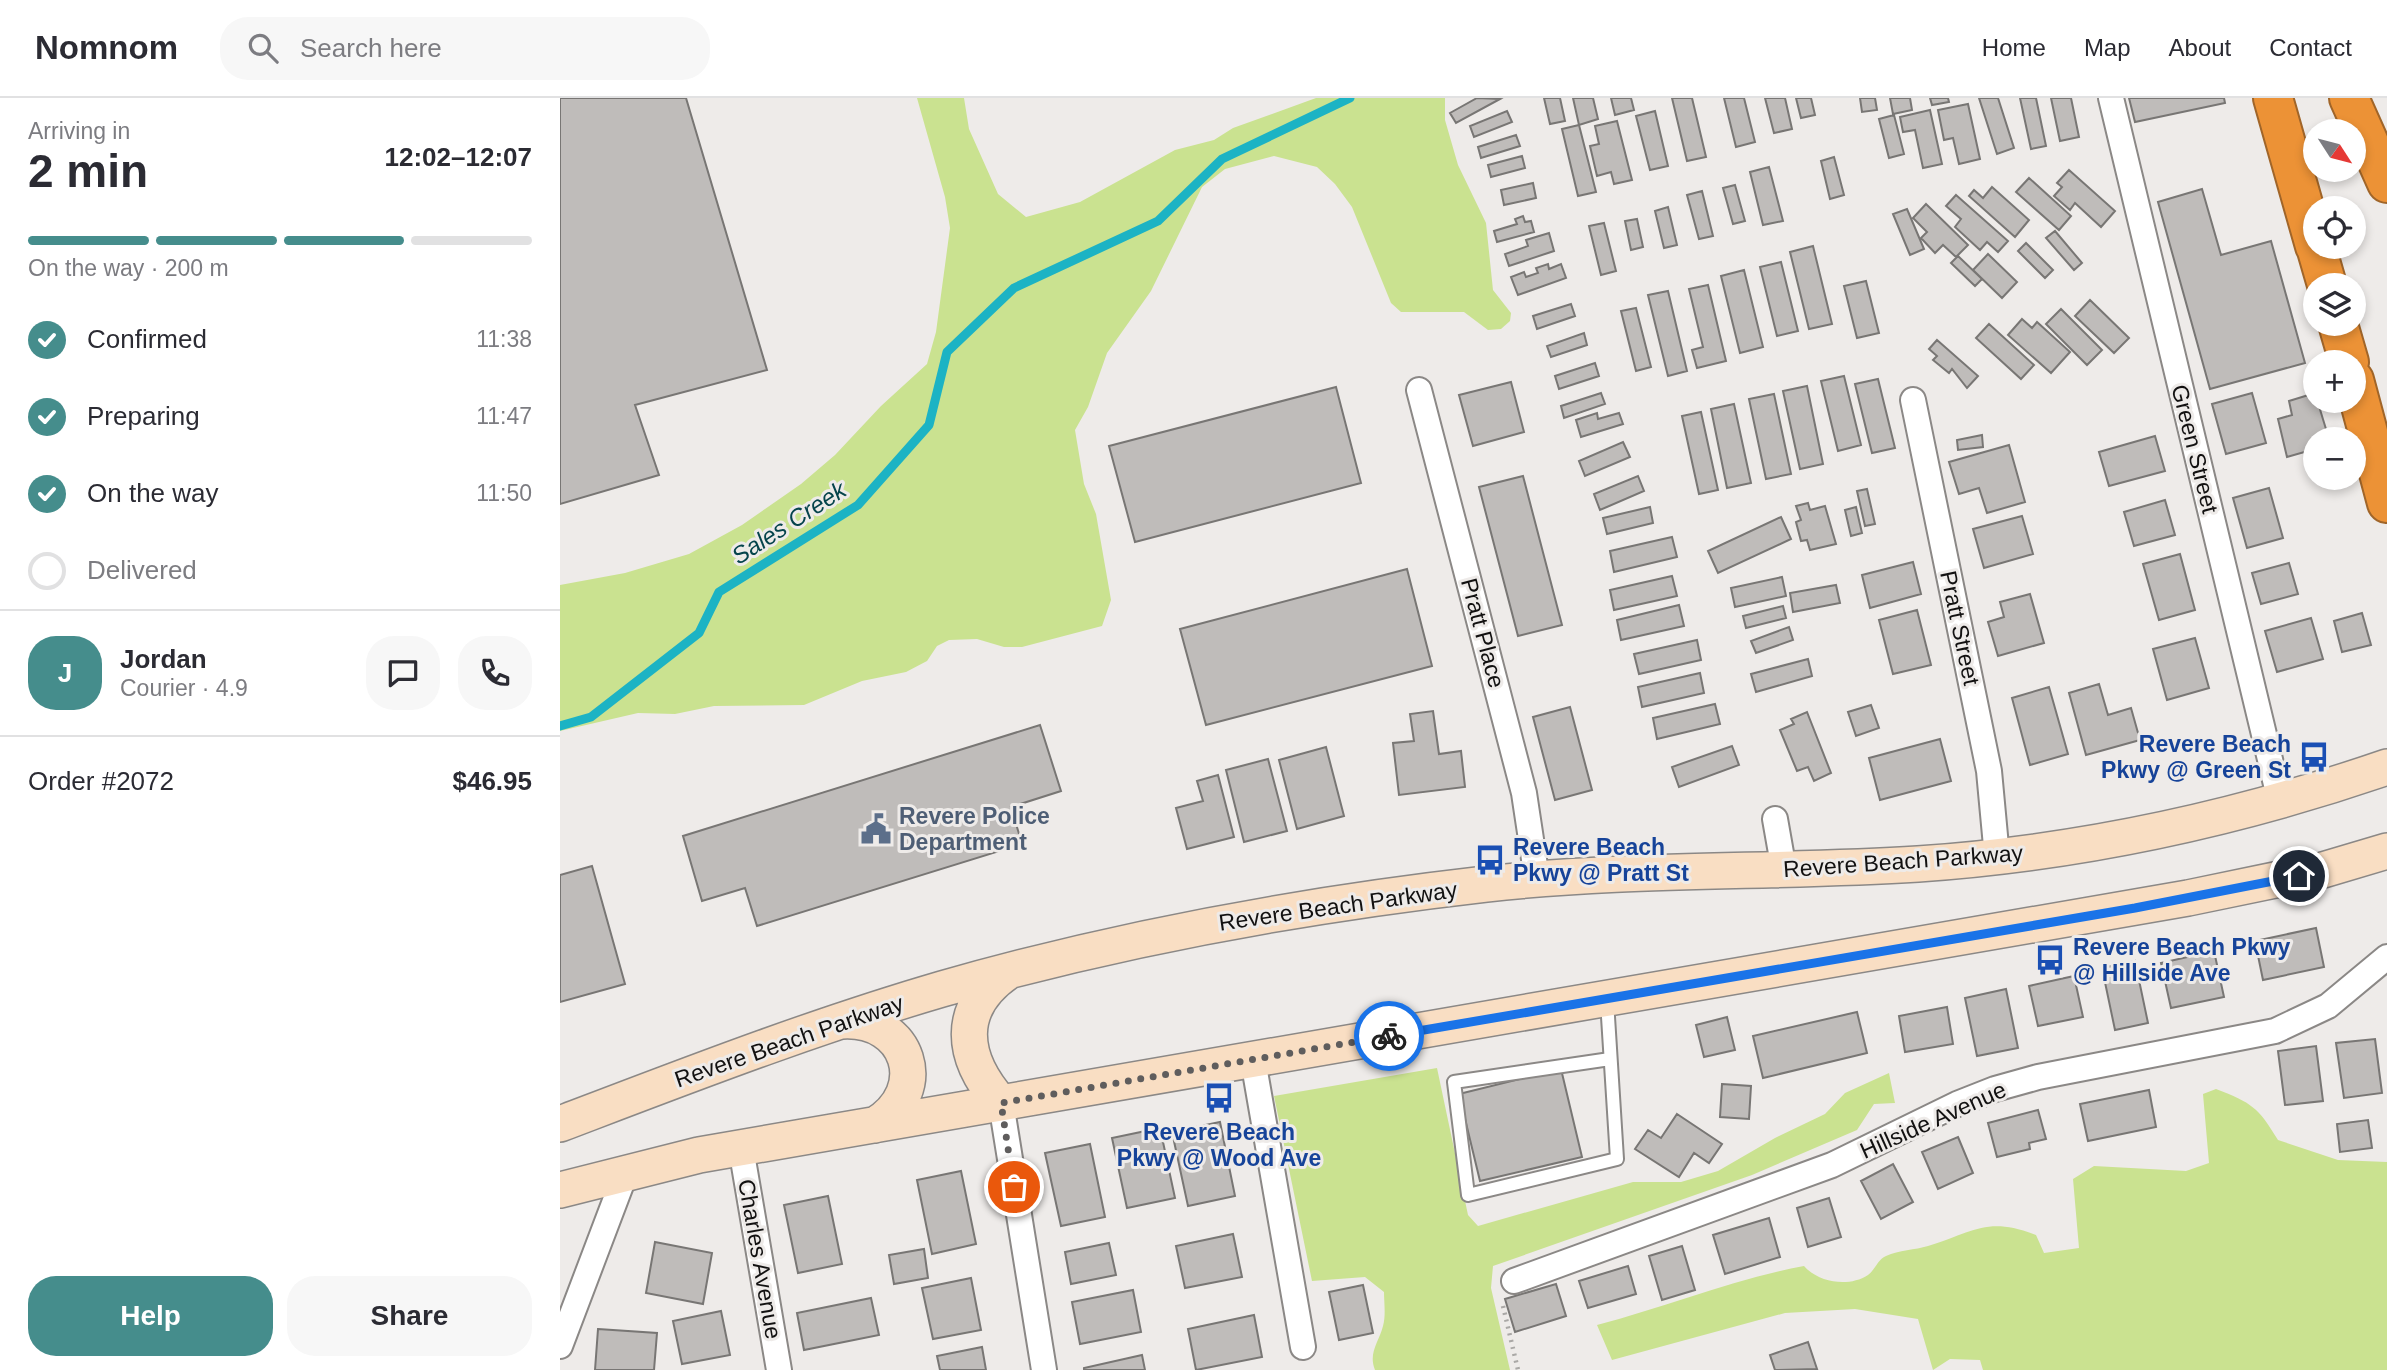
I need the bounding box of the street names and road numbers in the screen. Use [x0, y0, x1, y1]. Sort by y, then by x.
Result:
street label: Green Street [2166, 382, 2224, 517]
street label: Pratt Street [1935, 568, 1985, 688]
street label: Pratt Place [1456, 575, 1510, 691]
street label: Revere Beach Parkway [1782, 840, 2024, 882]
street label: Revere Beach Parkway [1217, 876, 1459, 936]
street label: Revere Beach Parkway [671, 989, 907, 1092]
street label: Hillside Avenue [1856, 1076, 2010, 1164]
street label: Charles Avenue [733, 1177, 787, 1341]

